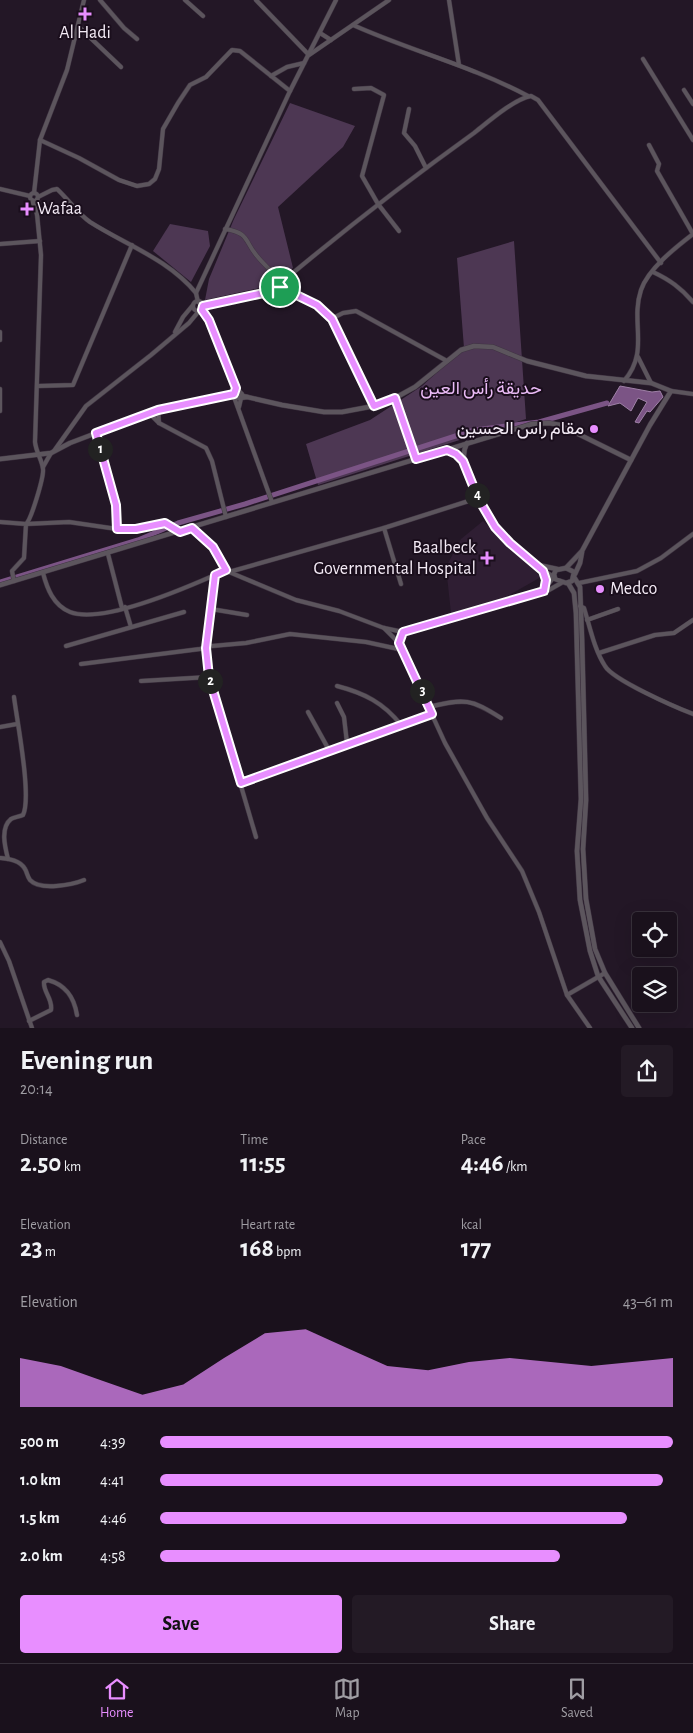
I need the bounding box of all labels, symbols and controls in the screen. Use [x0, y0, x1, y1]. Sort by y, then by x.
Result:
marker: Al Hadi [79, 8, 91, 20]
place label: Al Hadi [59, 24, 111, 42]
place label: Wafaa [37, 200, 82, 218]
marker: Wafaa [21, 203, 33, 215]
pin [259, 266, 301, 308]
icon: arrive [266, 273, 294, 301]
park label: حديقة رأس العين [420, 378, 542, 399]
place label: مقام راس الحسين [457, 420, 584, 440]
marker: مقام راس الحسين [588, 423, 600, 435]
pin: 1 [88, 436, 112, 462]
text: 1 [98, 442, 103, 456]
pin: 4 [464, 482, 490, 508]
text: 4 [474, 488, 481, 502]
place label: Baalbeck Governmental Hospital [313, 539, 477, 578]
marker: Baalbeck Governmental Hospital [480, 551, 494, 565]
place label: Medco [610, 580, 657, 598]
marker: Medco [594, 583, 606, 595]
pin: 2 [198, 668, 222, 694]
text: 2 [207, 674, 214, 688]
pin: 3 [410, 678, 434, 704]
text: 3 [419, 684, 426, 698]
map controls [632, 912, 677, 1012]
button: locate [632, 912, 677, 957]
button: layers [632, 967, 677, 1012]
button: share [621, 1045, 673, 1097]
text: Evening run [20, 1047, 153, 1075]
text: 20:14 [20, 1081, 53, 1097]
text: Distance [20, 1133, 67, 1147]
text: Time [240, 1133, 268, 1147]
text: Pace [461, 1133, 486, 1147]
text: 2.50 [20, 1151, 61, 1176]
text: 11:55 [240, 1151, 286, 1176]
text: 4:46 [461, 1151, 504, 1176]
text: km [61, 1160, 81, 1174]
text: /km [504, 1160, 528, 1174]
text: Elevation [20, 1218, 71, 1232]
text: Heart rate [240, 1218, 295, 1232]
text: kcal [461, 1218, 482, 1232]
text: 23 [20, 1236, 43, 1261]
text: 168 [240, 1236, 274, 1261]
text: 177 [461, 1236, 491, 1261]
text: m [43, 1245, 56, 1259]
text: bpm [274, 1245, 301, 1259]
text: Elevation [20, 1294, 78, 1310]
text: 43–61 m [623, 1294, 673, 1310]
text: 500 m [20, 1434, 59, 1450]
text: 4:39 [100, 1434, 125, 1450]
text: 1.0 km [20, 1472, 61, 1488]
text: 4:41 [100, 1472, 125, 1488]
text: 1.5 km [20, 1510, 60, 1526]
text: 4:46 [100, 1510, 127, 1526]
text: 2.0 km [20, 1548, 63, 1564]
text: 4:58 [100, 1548, 126, 1564]
button: Save [20, 1595, 342, 1653]
button: Share [352, 1595, 673, 1653]
tab: Home [100, 1675, 134, 1722]
tab: Map [333, 1675, 361, 1722]
tab: Saved [561, 1675, 593, 1722]

